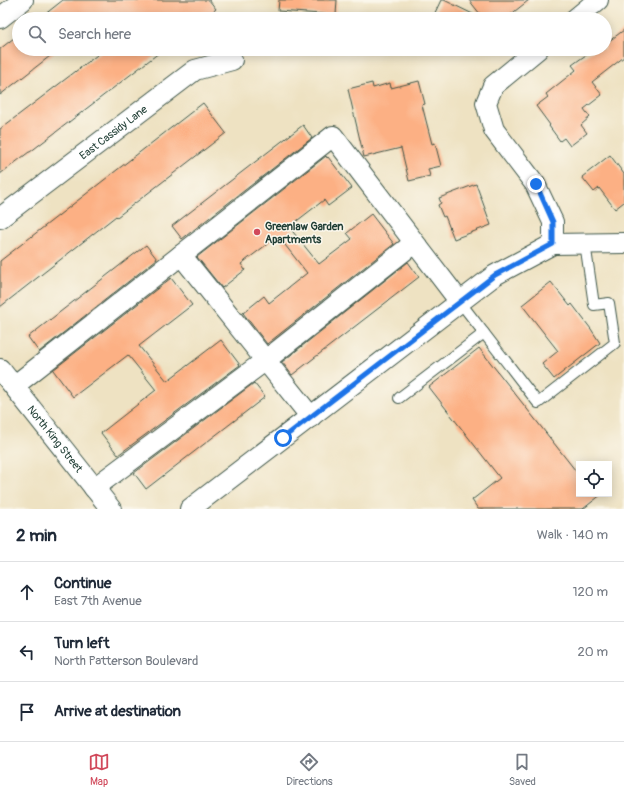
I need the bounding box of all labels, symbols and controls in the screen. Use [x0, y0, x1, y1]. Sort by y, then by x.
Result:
search box [12, 12, 612, 56]
icon: search [26, 23, 48, 45]
text: Search here [58, 25, 131, 44]
street label: East Cassidy Lane [77, 102, 150, 162]
route end [527, 175, 545, 193]
place label: Greenlaw Garden Apartments [265, 220, 343, 246]
marker: Greenlaw Garden Apartments [252, 227, 262, 237]
street label: North King Street [25, 403, 86, 475]
route start [274, 429, 292, 447]
map controls [576, 461, 612, 497]
button: locate [576, 461, 612, 497]
text: 2 min [16, 525, 57, 546]
text: Walk · 140 m [537, 527, 608, 543]
text: Continue [54, 574, 112, 593]
icon: ahead [16, 581, 38, 603]
text: 120 m [572, 584, 608, 600]
text: East 7th Avenue [54, 593, 142, 609]
text: Turn left [54, 634, 110, 653]
icon: left [16, 641, 38, 663]
text: 20 m [577, 644, 608, 660]
text: North Patterson Boulevard [54, 653, 198, 669]
icon: arrive [16, 701, 38, 723]
text: Arrive at destination [54, 702, 181, 721]
tab: Map [88, 751, 110, 788]
tab: Directions [286, 751, 333, 788]
tab: Saved [509, 751, 536, 788]

